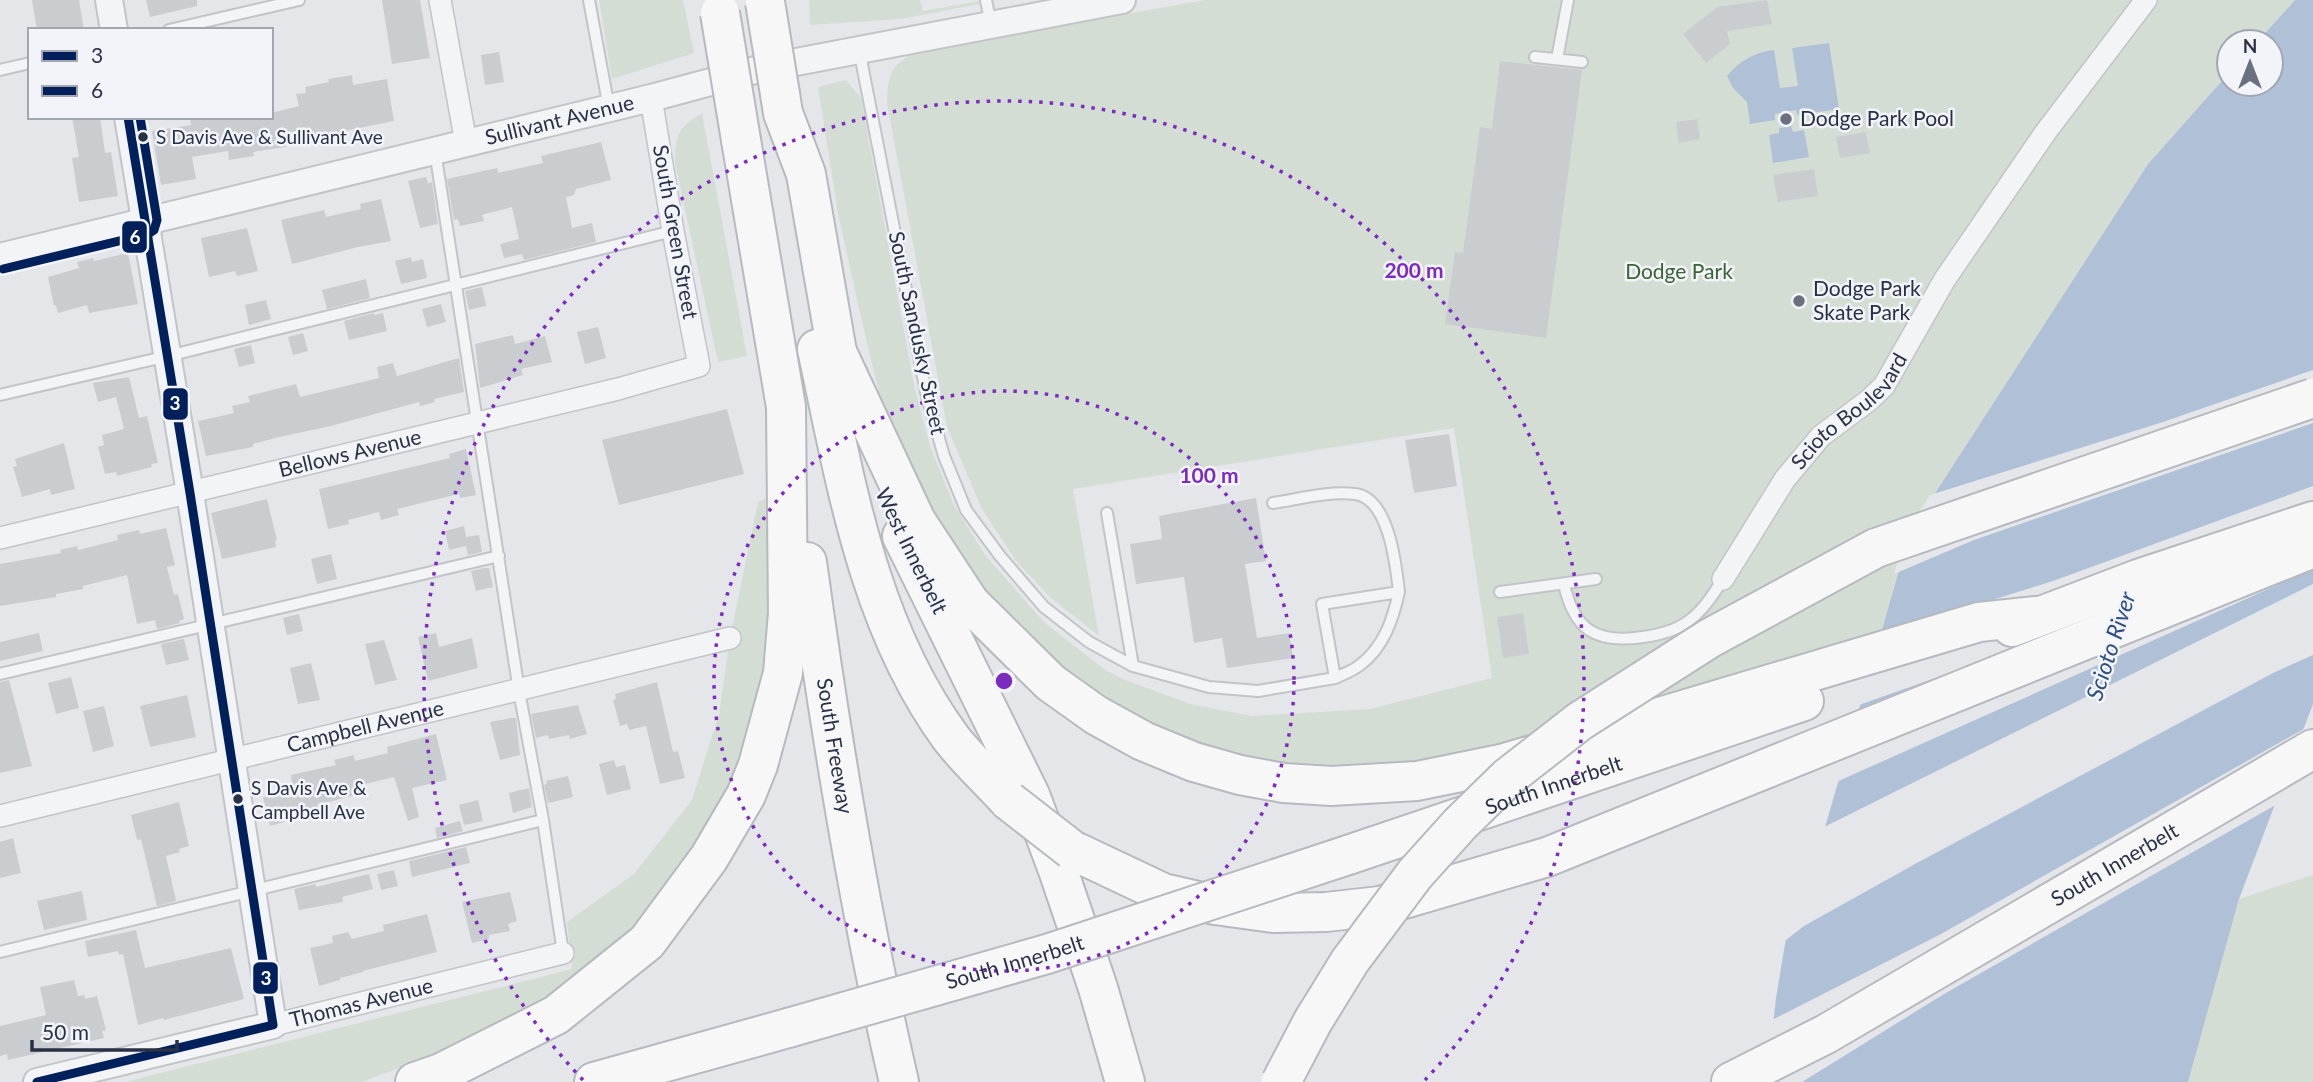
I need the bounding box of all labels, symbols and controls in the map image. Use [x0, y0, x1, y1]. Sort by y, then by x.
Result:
legend [28, 28, 273, 119]
north arrow [2215, 28, 2285, 98]
text: N [2243, 34, 2257, 57]
text: 3 [91, 42, 103, 67]
text: 6 [91, 77, 103, 102]
street label: Sullivant Avenue [482, 89, 636, 149]
place label: Dodge Park Pool [1800, 105, 1954, 130]
marker: Dodge Park Pool [1778, 111, 1794, 127]
place label: S Davis Ave & Sullivant Ave [156, 125, 383, 148]
marker: S Davis Ave & Sullivant Ave [136, 130, 150, 144]
street label: South Green Street [649, 143, 704, 321]
line badge: 6 [121, 220, 148, 254]
text: 6 [129, 225, 141, 248]
street label: South Sandusky Street [885, 229, 952, 437]
text: 200 m [1384, 257, 1444, 282]
park label: Dodge Park [1625, 258, 1733, 283]
place label: Dodge Park Skate Park [1813, 275, 1921, 324]
marker: Dodge Park Skate Park [1791, 293, 1807, 309]
street label: Scioto Boulevard [1785, 348, 1911, 473]
line badge: 3 [162, 387, 189, 421]
text: 3 [169, 391, 181, 414]
street label: Bellows Avenue [276, 423, 424, 481]
text: 100 m [1179, 462, 1239, 487]
street label: West Innerbelt [871, 483, 954, 618]
water label: Scioto River [2079, 587, 2141, 704]
centre of rings [992, 669, 1016, 693]
street label: South Freeway [813, 676, 859, 816]
street label: Campbell Avenue [284, 694, 446, 757]
street label: South Innerbelt [1481, 749, 1625, 819]
place label: S Davis Ave & Campbell Ave [251, 776, 367, 823]
marker: S Davis Ave & Campbell Ave [231, 792, 245, 806]
street label: South Innerbelt [2046, 817, 2182, 911]
street label: South Innerbelt [942, 929, 1087, 993]
line badge: 3 [252, 961, 279, 995]
text: 3 [260, 966, 272, 989]
street label: Thomas Avenue [287, 972, 435, 1031]
scale bar [32, 1009, 177, 1052]
text: 50 m [42, 1019, 89, 1044]

